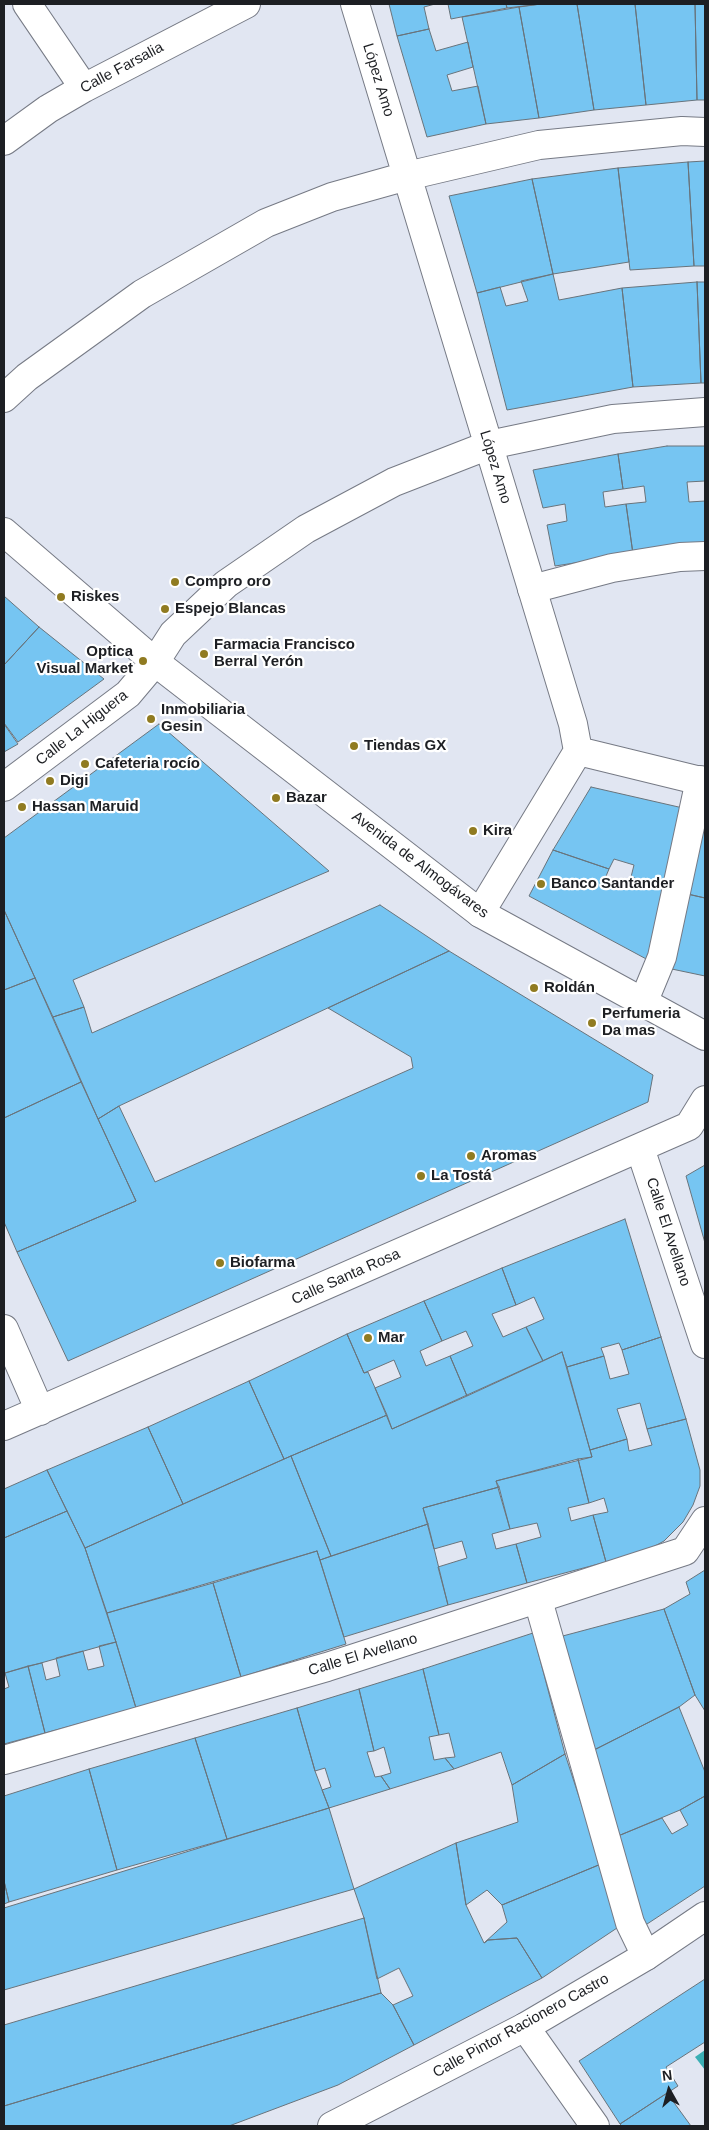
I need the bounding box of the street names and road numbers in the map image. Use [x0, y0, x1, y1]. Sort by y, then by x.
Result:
street label: Calle Farsalia [77, 39, 167, 97]
street label: López Amo [358, 41, 398, 119]
street label: López Amo [475, 428, 515, 506]
street label: Calle La Higuera [32, 687, 132, 769]
street label: Avenida de Almogávares [348, 808, 492, 922]
street label: Calle El Avellano [642, 1175, 694, 1289]
street label: Calle Santa Rosa [289, 1245, 403, 1309]
street label: Calle El Avellano [306, 1630, 420, 1680]
street label: Calle Pintor Racionero Castro [430, 1970, 612, 2082]

